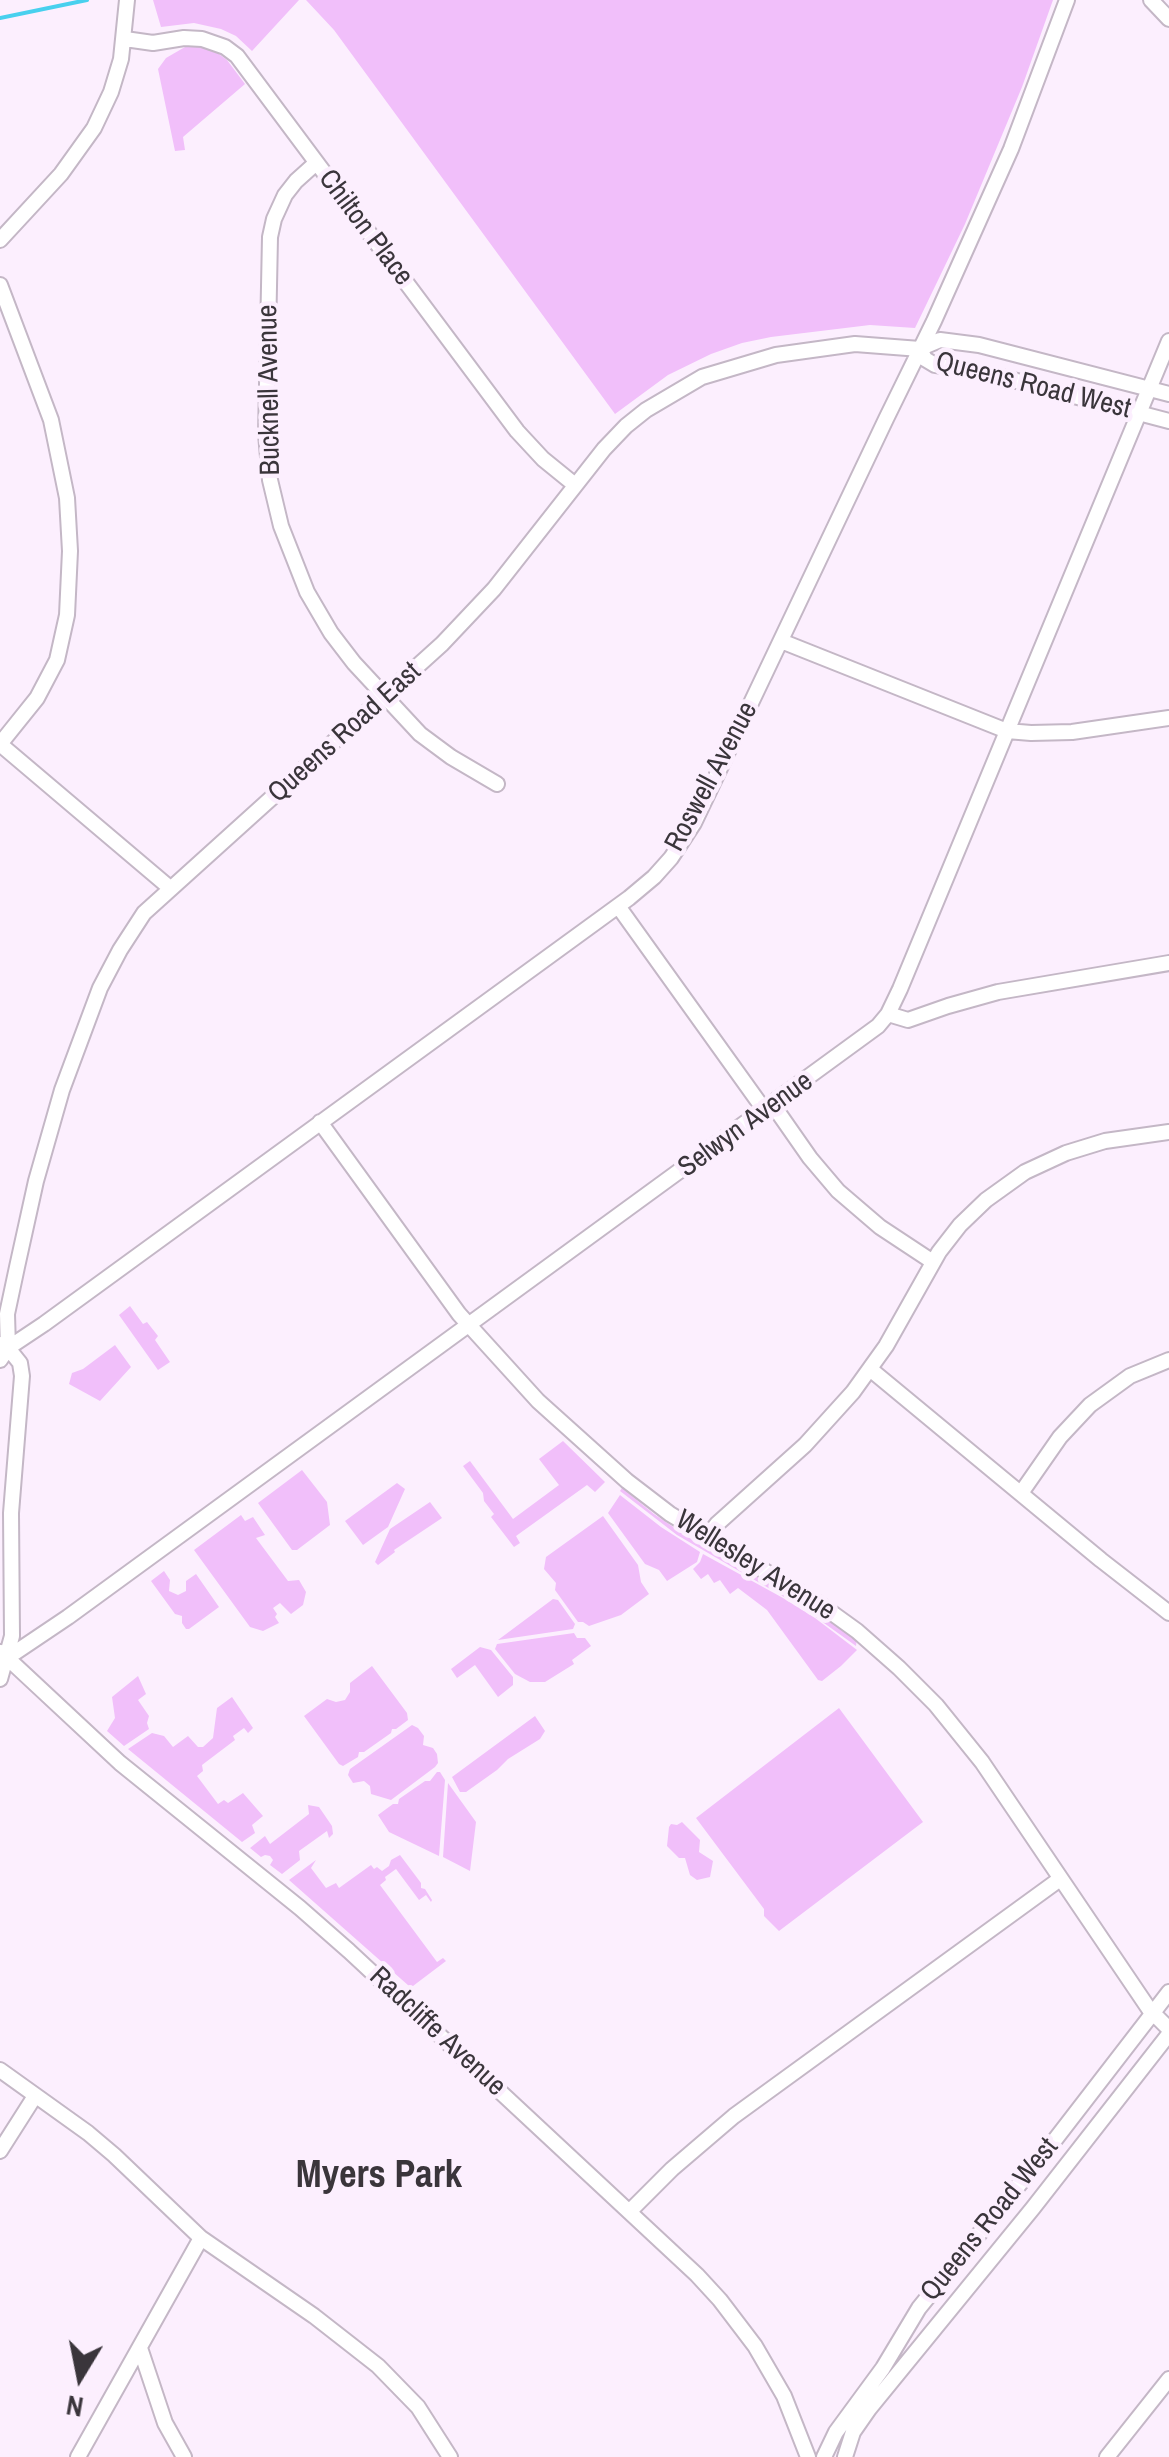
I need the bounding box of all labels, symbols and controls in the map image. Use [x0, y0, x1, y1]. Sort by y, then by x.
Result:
street label: Chilton Place [310, 163, 420, 293]
street label: Bucknell Avenue [252, 304, 288, 476]
street label: Queens Road West [932, 346, 1134, 426]
street label: Queens Road East [262, 656, 428, 810]
street label: Roswell Avenue [659, 697, 765, 857]
street label: Selwyn Avenue [672, 1065, 820, 1185]
street label: Wellesley Avenue [669, 1504, 841, 1628]
street label: Radcliffe Avenue [362, 1960, 512, 2104]
street label: Queens Road West [914, 2132, 1066, 2308]
district label: Myers Park [296, 2154, 462, 2200]
north arrow [30, 2327, 130, 2427]
text: N [63, 2386, 86, 2427]

